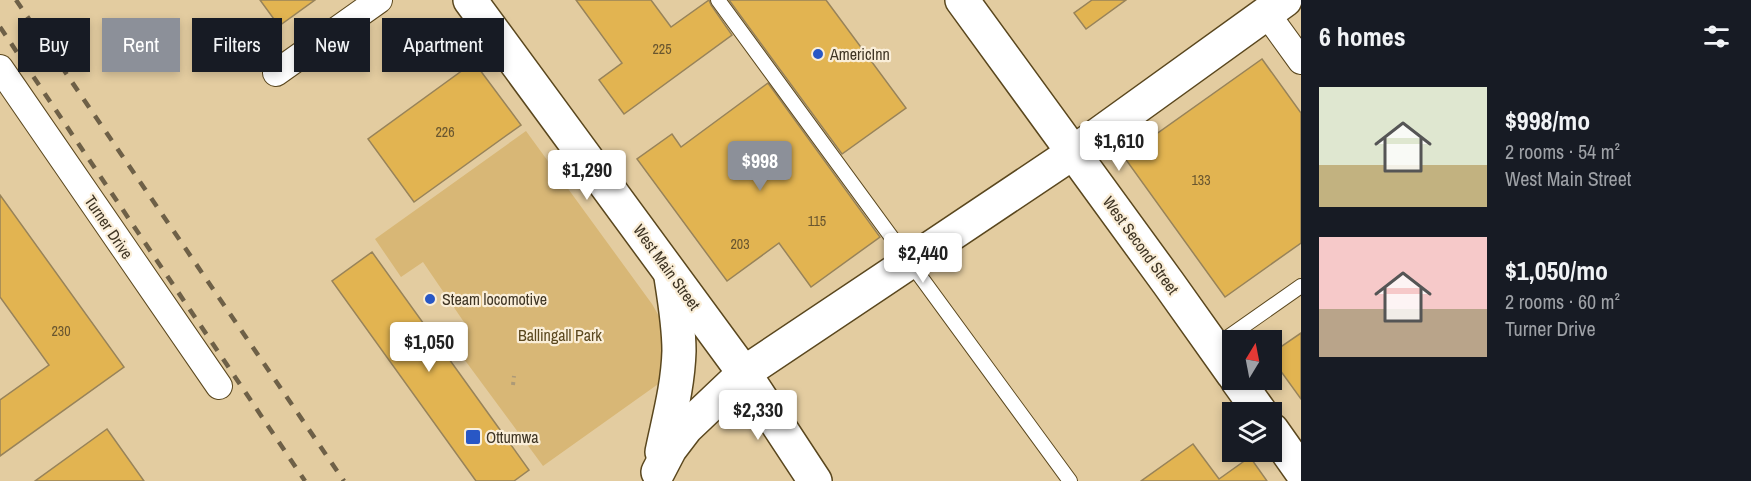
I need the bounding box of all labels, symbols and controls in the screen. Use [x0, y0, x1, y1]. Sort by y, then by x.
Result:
chip: Buy [18, 18, 90, 72]
chip: Rent [102, 18, 180, 72]
chip: Filters [192, 18, 282, 72]
chip: New [294, 18, 370, 72]
chip: Apartment [382, 18, 504, 72]
text: 6 homes [1319, 19, 1406, 54]
icon: filters [1700, 20, 1733, 53]
house number: 225 [652, 40, 672, 58]
place label: AmericInn [829, 43, 890, 65]
marker: AmericInn [811, 47, 825, 61]
text: $998/mo [1505, 103, 1590, 138]
icon: home [1367, 111, 1439, 183]
pin: $1,610 [1070, 121, 1168, 172]
house number: 226 [435, 123, 455, 141]
text: $1,610 [1094, 127, 1144, 154]
text: 2 rooms · 54 m² [1505, 138, 1620, 165]
pin: $998 [724, 141, 796, 192]
text: $998 [742, 147, 778, 174]
pin: $1,290 [538, 150, 636, 201]
text: $1,290 [562, 156, 612, 183]
text: West Main Street [1505, 165, 1631, 192]
house number: 133 [1191, 171, 1211, 189]
street label: Turner Drive [80, 191, 138, 263]
street label: West Second Street [1098, 191, 1184, 299]
house number: 115 [808, 212, 826, 230]
street label: West Main Street [628, 220, 706, 315]
pin: $2,440 [874, 233, 972, 284]
house number: 203 [730, 235, 750, 253]
text: $2,440 [898, 239, 948, 266]
text: $1,050/mo [1505, 253, 1608, 288]
icon: home [1367, 261, 1439, 333]
place label: Steam locomotive [442, 288, 547, 310]
text: 2 rooms · 60 m² [1505, 288, 1620, 315]
marker: Steam locomotive [423, 292, 437, 306]
text: Turner Drive [1505, 315, 1596, 342]
house number: 230 [51, 322, 71, 340]
pin: $1,050 [380, 322, 478, 373]
park label: Ballingall Park [518, 324, 602, 346]
text: $1,050 [404, 328, 454, 355]
north arrow [1222, 330, 1282, 390]
map controls [1222, 330, 1282, 462]
pin: $2,330 [709, 390, 807, 441]
text: $2,330 [733, 396, 783, 423]
button: layers [1222, 402, 1282, 462]
place label: Ottumwa [486, 426, 539, 448]
marker: Ottumwa [464, 428, 482, 446]

